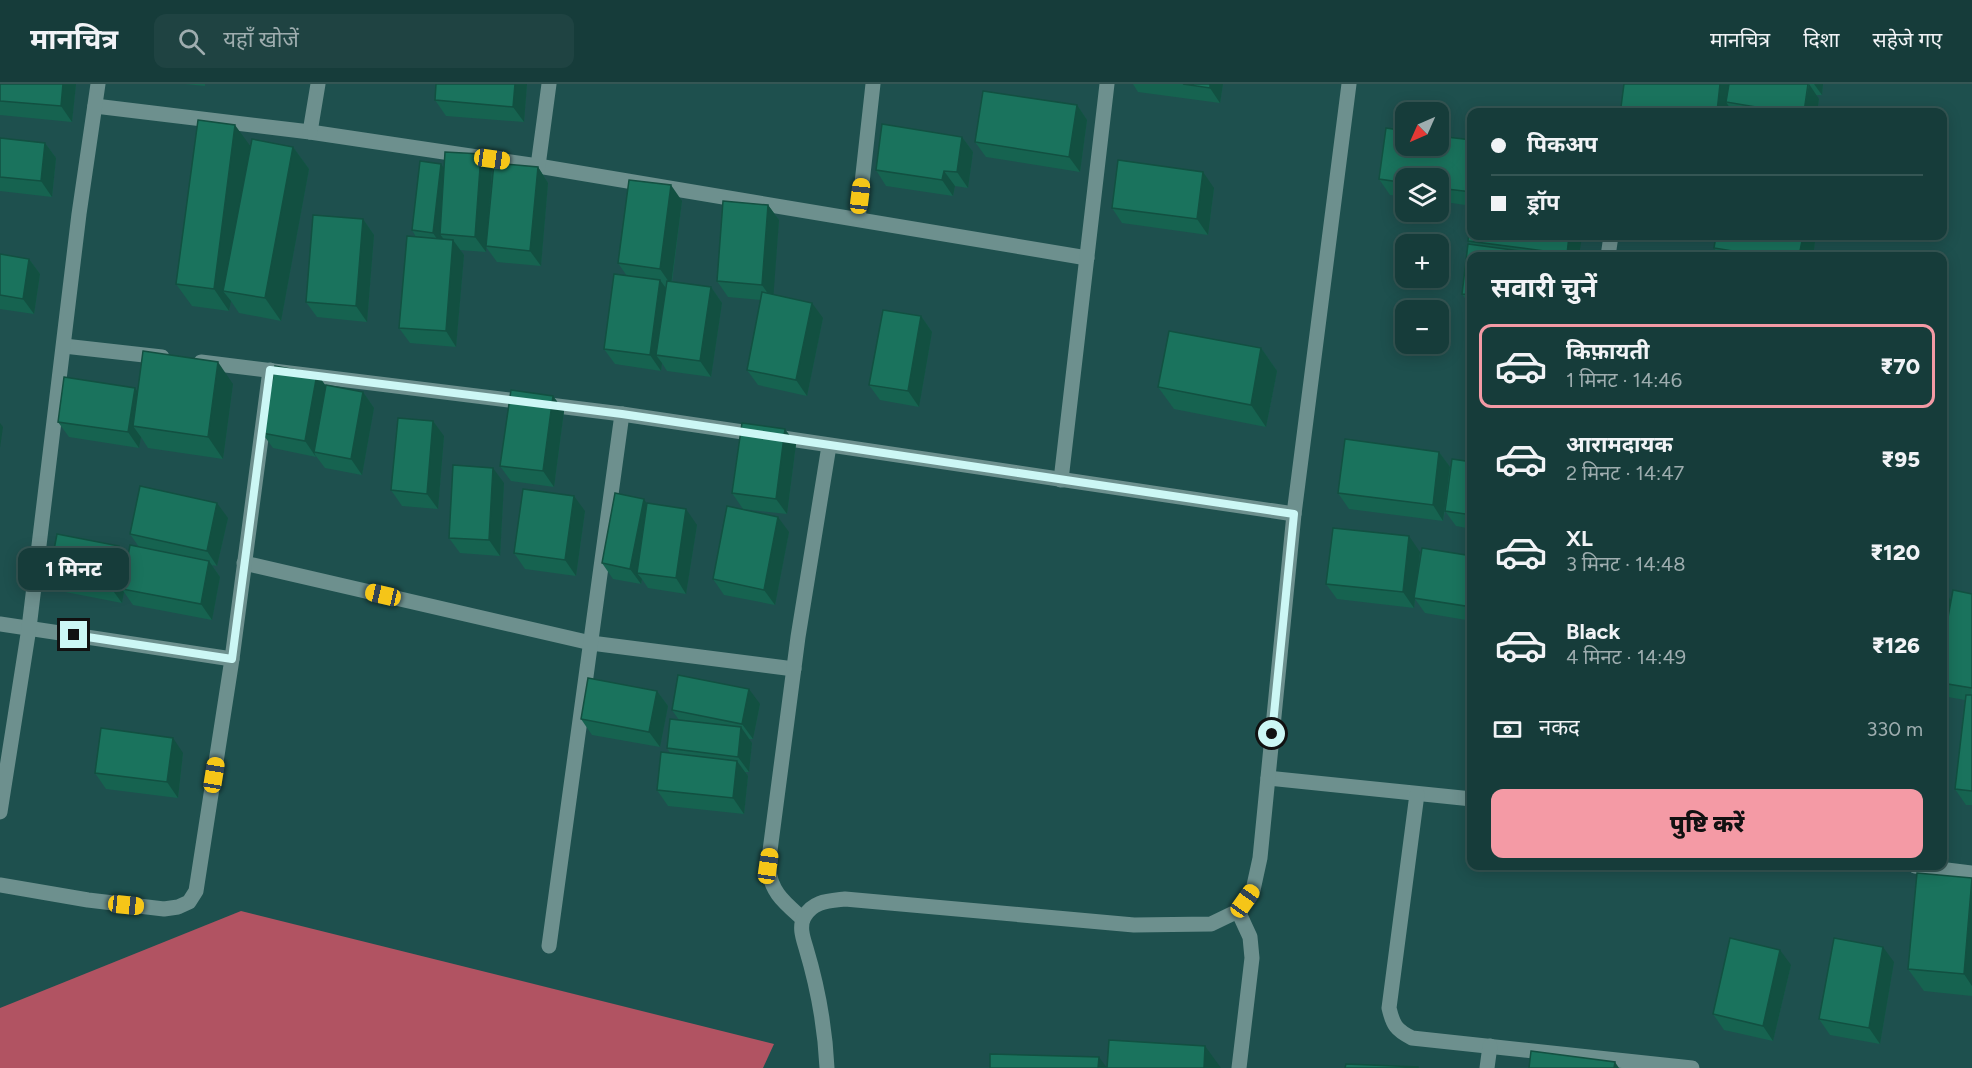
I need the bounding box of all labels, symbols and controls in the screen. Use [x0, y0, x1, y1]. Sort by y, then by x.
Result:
search box [154, 14, 574, 68]
text: मानचित्र [30, 22, 118, 56]
icon: search [175, 25, 208, 58]
text: यहाँ खोजें [223, 26, 299, 53]
text: मानचित्र [1710, 27, 1770, 52]
text: दिशा [1803, 27, 1839, 52]
text: सहेजे गए [1872, 27, 1942, 52]
north arrow [1395, 102, 1449, 156]
map controls [1395, 102, 1449, 354]
text: पिकअप [1527, 131, 1598, 158]
car [473, 148, 511, 170]
button: layers [1395, 168, 1449, 222]
car [849, 177, 871, 215]
text: ड्रॉप [1527, 189, 1560, 216]
button: + [1395, 234, 1449, 288]
text: सवारी चुनें [1491, 271, 1597, 304]
button: − [1395, 300, 1449, 354]
text: किफ़ायती [1566, 338, 1650, 365]
icon: car [1494, 339, 1548, 393]
text: ₹70 [1880, 353, 1920, 380]
text: 1 मिनट · 14:46 [1566, 368, 1682, 392]
text: आरामदायक [1566, 431, 1673, 458]
icon: car [1494, 432, 1548, 486]
text: ₹95 [1881, 446, 1920, 473]
text: 2 मिनट · 14:47 [1566, 461, 1684, 485]
icon: car [1494, 525, 1548, 579]
text: XL [1566, 525, 1593, 552]
text: ₹120 [1870, 539, 1920, 566]
callout: 1 मिनट [19, 548, 130, 590]
text: 3 मिनट · 14:48 [1566, 552, 1686, 576]
text: 1 मिनट [45, 557, 102, 581]
car [363, 582, 403, 608]
icon: car [1494, 618, 1548, 672]
text: Black [1566, 618, 1620, 645]
route end [60, 621, 87, 648]
text: ₹126 [1872, 632, 1920, 659]
text: 4 मिनट · 14:49 [1566, 645, 1686, 669]
icon: cash [1491, 713, 1524, 746]
text: नकद [1539, 714, 1580, 741]
text: 330 m [1866, 717, 1923, 741]
route start [1258, 720, 1285, 747]
car [202, 756, 226, 794]
button: पुष्टि करें [1491, 789, 1923, 858]
car [757, 847, 779, 885]
car [1227, 881, 1263, 921]
car [107, 894, 145, 916]

